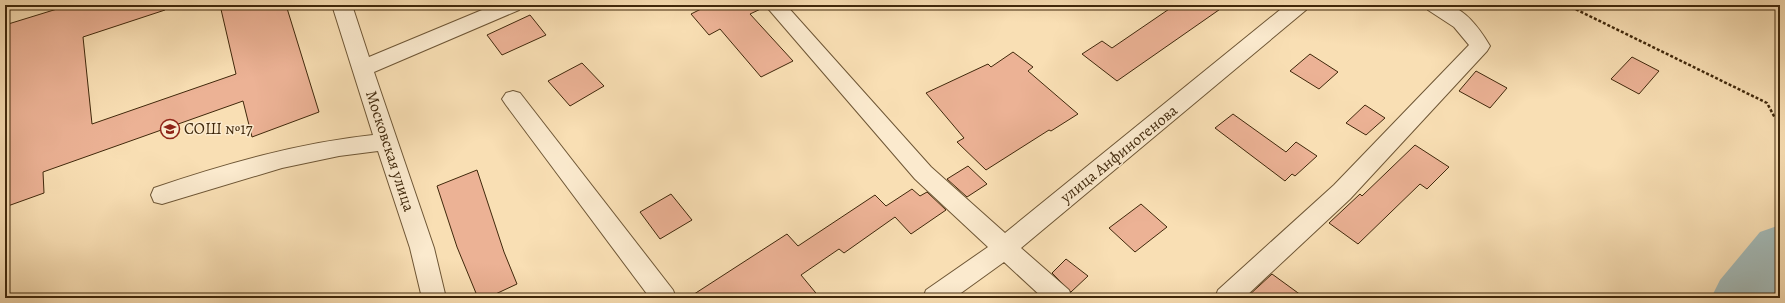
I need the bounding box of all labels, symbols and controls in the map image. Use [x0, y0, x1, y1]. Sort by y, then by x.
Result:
street label: Московская улица [360, 88, 420, 215]
street label: улица Анфиногенова [1055, 99, 1183, 209]
school or university icon: СОШ №17 [159, 118, 181, 140]
place label: СОШ №17 [184, 118, 253, 140]

